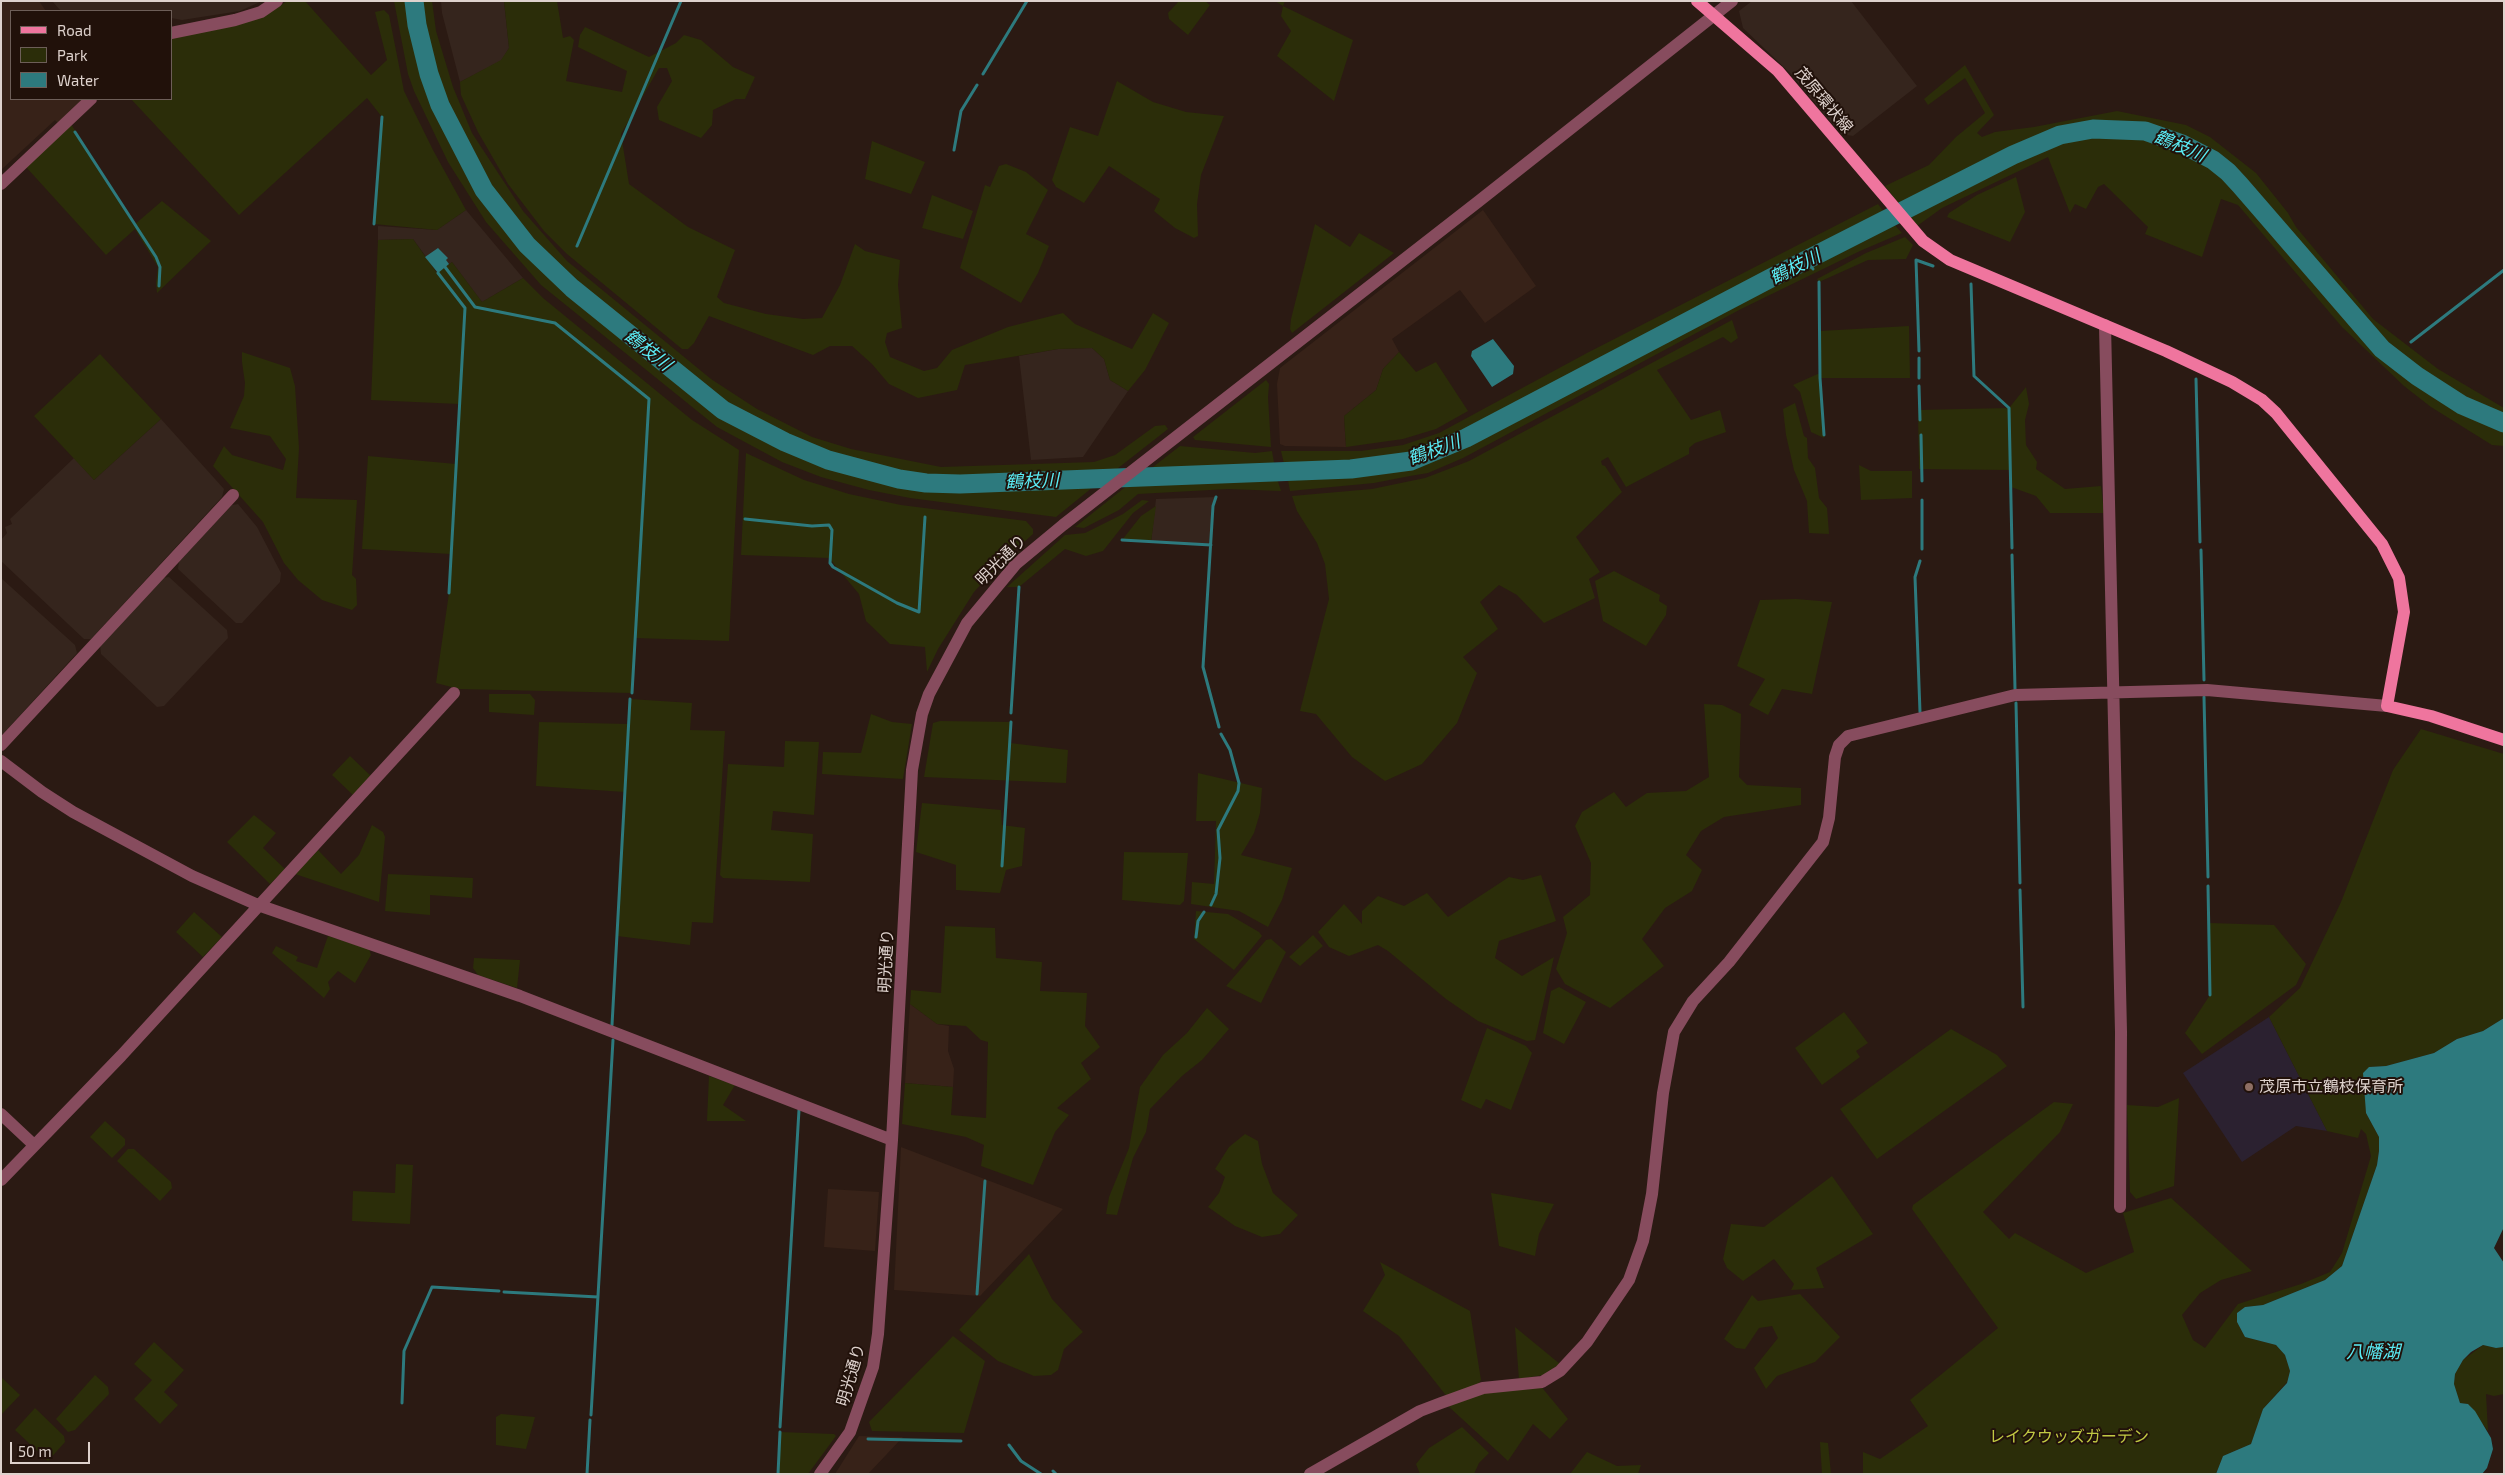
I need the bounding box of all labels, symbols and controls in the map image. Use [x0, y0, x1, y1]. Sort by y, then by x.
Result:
legend [10, 10, 172, 100]
text: Road [57, 21, 92, 39]
text: Park [57, 46, 88, 64]
street label: 茂原環状線 [1791, 63, 1857, 137]
text: Water [57, 71, 99, 89]
water label: 鶴枝川 [2151, 126, 2209, 166]
water label: 鶴枝川 [1766, 245, 1824, 289]
water label: 鶴枝川 [620, 325, 676, 375]
water label: 鶴枝川 [1405, 431, 1463, 469]
water label: 鶴枝川 [1005, 469, 1059, 493]
street label: 明光通り [972, 531, 1030, 589]
street label: 明光通り [875, 929, 897, 993]
place label: 茂原市立鶴枝保育所 [2259, 1077, 2403, 1097]
marker: 茂原市立鶴枝保育所 [2243, 1081, 2255, 1093]
water label: 八幡湖 [2346, 1341, 2400, 1363]
street label: 明光通り [833, 1342, 869, 1408]
park label: レイクウッズガーデン [1989, 1427, 2149, 1447]
scale bar [12, 1432, 92, 1464]
text: 50 m [18, 1442, 52, 1460]

